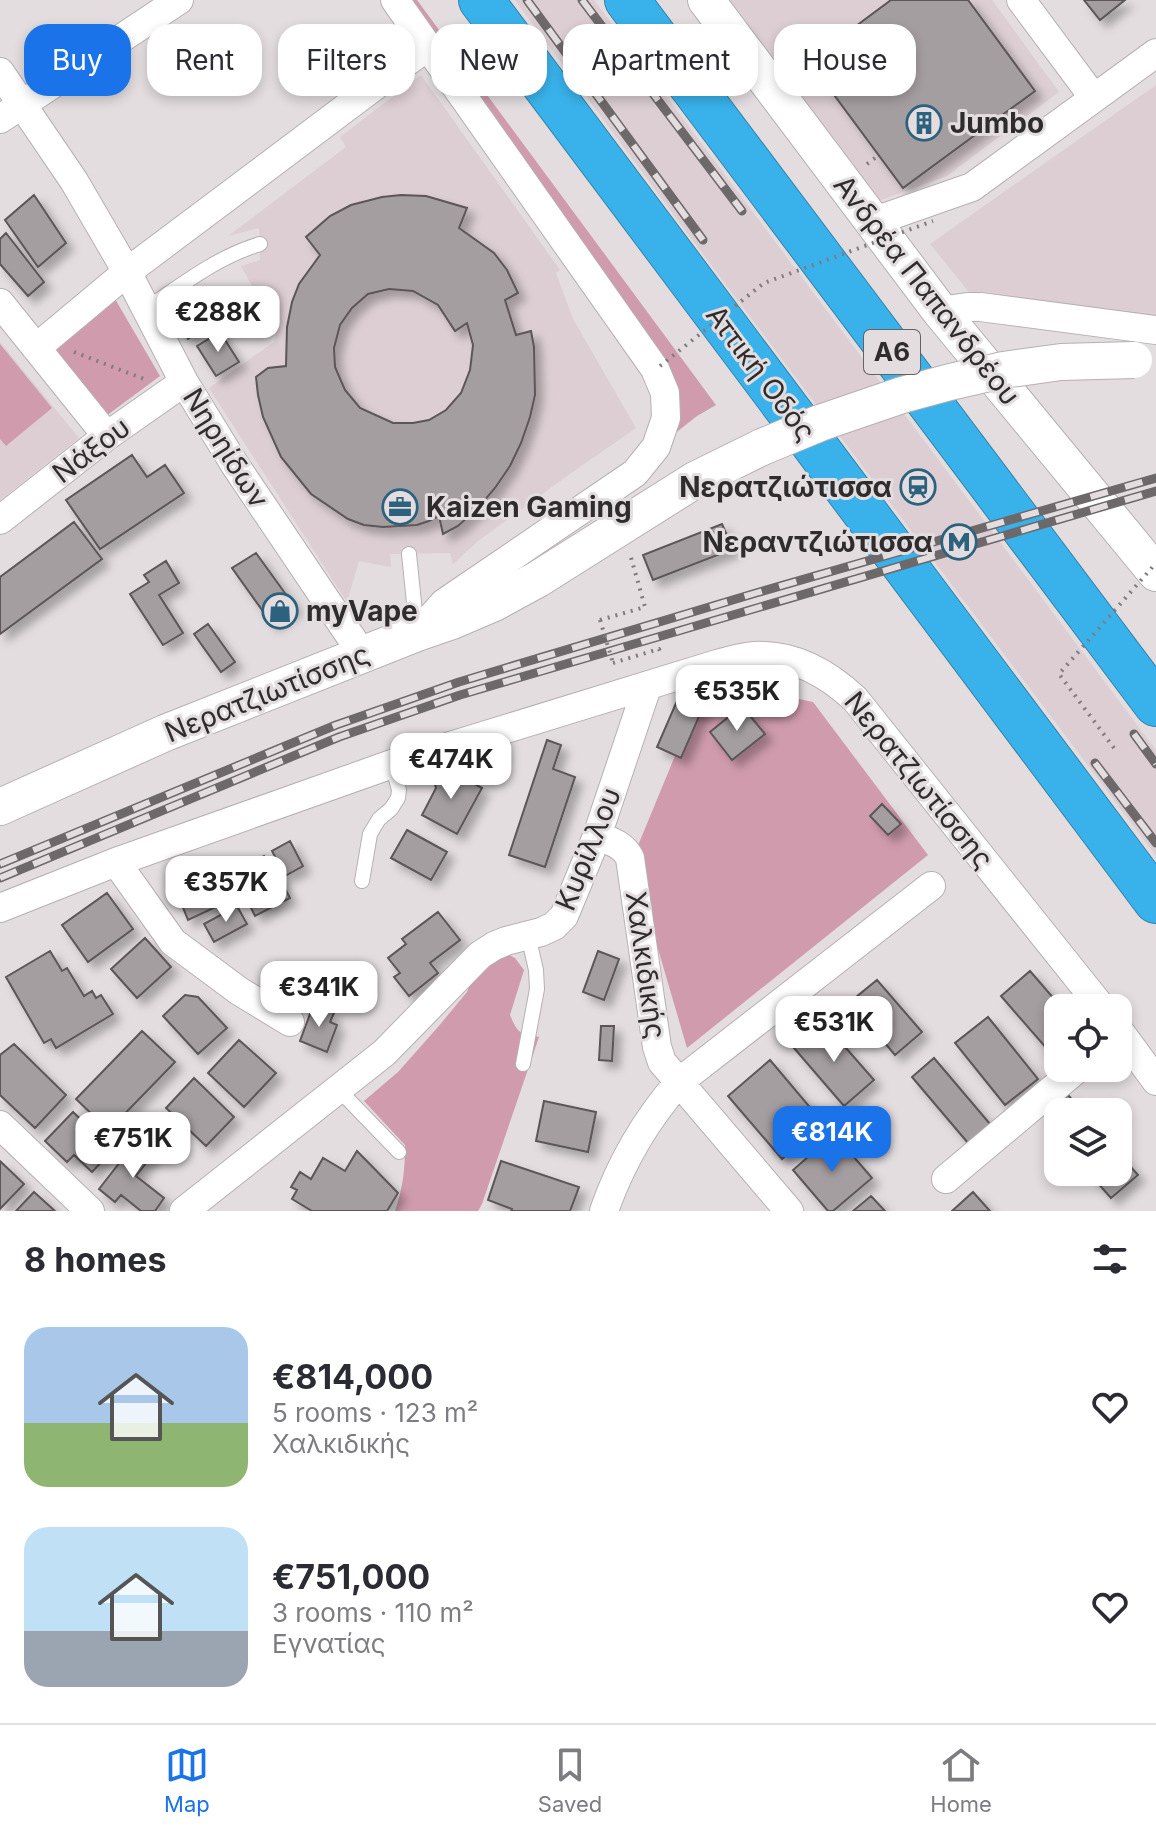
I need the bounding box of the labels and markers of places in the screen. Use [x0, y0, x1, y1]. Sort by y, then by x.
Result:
building icon: Jumbo [905, 104, 943, 142]
place label: Jumbo [950, 106, 1044, 140]
pin: €288K [162, 286, 274, 354]
station icon: Νερατζιώτισσα [899, 468, 937, 506]
place label: Νερατζιώτισσα [679, 470, 892, 504]
office icon: Kaizen Gaming [381, 488, 419, 526]
place label: Kaizen Gaming [426, 490, 632, 524]
metro station icon: Νεραντζιώτισσα [940, 523, 978, 561]
place label: Νεραντζιώτισσα [703, 525, 933, 559]
shop icon: myVape [261, 592, 299, 630]
place label: myVape [306, 594, 418, 628]
pin: €535K [681, 665, 793, 733]
pin: €474K [395, 733, 507, 801]
pin: €357K [170, 856, 282, 924]
pin: €341K [263, 961, 375, 1029]
pin: €531K [778, 996, 890, 1064]
pin: €814K [776, 1106, 888, 1174]
pin: €751K [77, 1112, 189, 1180]

